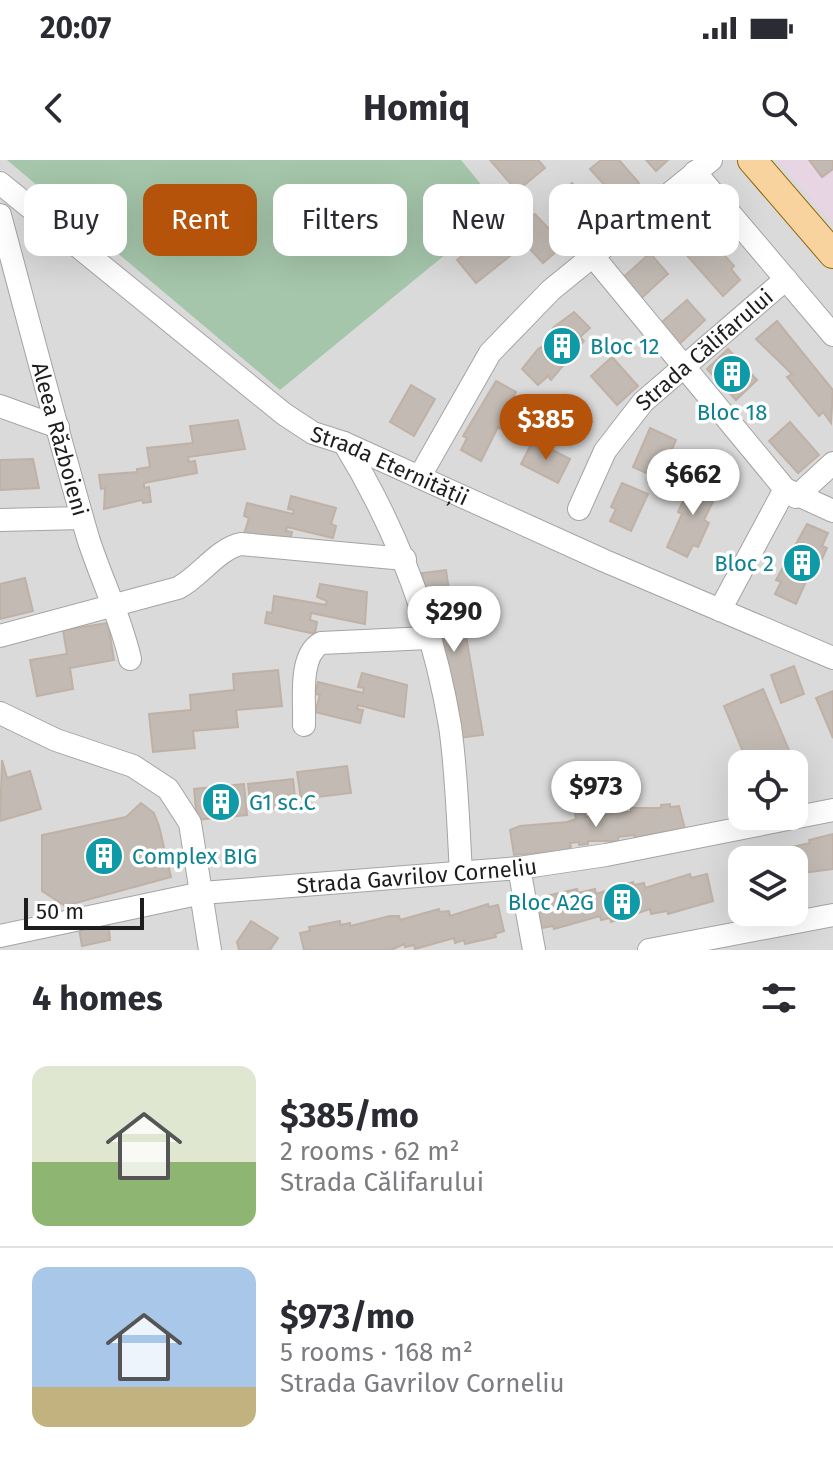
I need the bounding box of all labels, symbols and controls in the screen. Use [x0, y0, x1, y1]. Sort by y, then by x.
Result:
text: 20:07 [40, 10, 111, 46]
icon: back [32, 86, 76, 130]
text: Homiq [363, 86, 470, 130]
icon: search [757, 86, 801, 130]
chip: Buy [24, 184, 127, 256]
chip: Rent [143, 184, 257, 256]
chip: Filters [273, 184, 407, 256]
chip: New [423, 184, 533, 256]
chip: Apartment [549, 184, 739, 256]
street label: Strada Călifarului [630, 283, 778, 416]
building icon: Bloc 12 [541, 325, 583, 367]
place label: Bloc 12 [590, 333, 659, 360]
building icon: Bloc 18 [711, 353, 753, 395]
street label: Aleea Războieni [26, 359, 94, 519]
pin: $385 [499, 394, 593, 462]
place label: Bloc 18 [697, 399, 767, 426]
text: $385 [518, 404, 574, 435]
street label: Strada Eternității [307, 420, 473, 511]
pin: $662 [646, 449, 740, 517]
text: $662 [665, 459, 721, 490]
building icon: Bloc 2 [781, 542, 823, 584]
place label: Bloc 2 [714, 550, 774, 577]
pin: $290 [407, 586, 501, 654]
text: $290 [426, 596, 482, 627]
map controls [728, 750, 808, 926]
button: locate [728, 750, 808, 830]
pin: $973 [549, 761, 643, 829]
text: $973 [569, 771, 623, 802]
building icon: G1 sc.C [200, 781, 242, 823]
place label: G1 sc.C [249, 789, 316, 816]
building icon: Complex BIG [83, 835, 125, 877]
place label: Complex BIG [132, 843, 257, 870]
button: layers [728, 846, 808, 926]
street label: Strada Gavrilov Corneliu [296, 852, 539, 899]
building icon: Bloc A2G [601, 881, 643, 923]
place label: Bloc A2G [508, 889, 594, 916]
scale bar [24, 894, 144, 930]
text: 50 m [36, 898, 84, 925]
icon: filters [757, 976, 801, 1020]
text: 4 homes [32, 978, 163, 1019]
text: $385/mo [280, 1095, 419, 1136]
icon: home [96, 1098, 192, 1194]
text: 2 rooms · 62 m² [280, 1136, 460, 1167]
text: Strada Călifarului [280, 1167, 484, 1198]
text: $973/mo [280, 1296, 415, 1337]
icon: home [96, 1299, 192, 1395]
text: 5 rooms · 168 m² [280, 1337, 473, 1368]
text: Strada Gavrilov Corneliu [280, 1368, 565, 1399]

